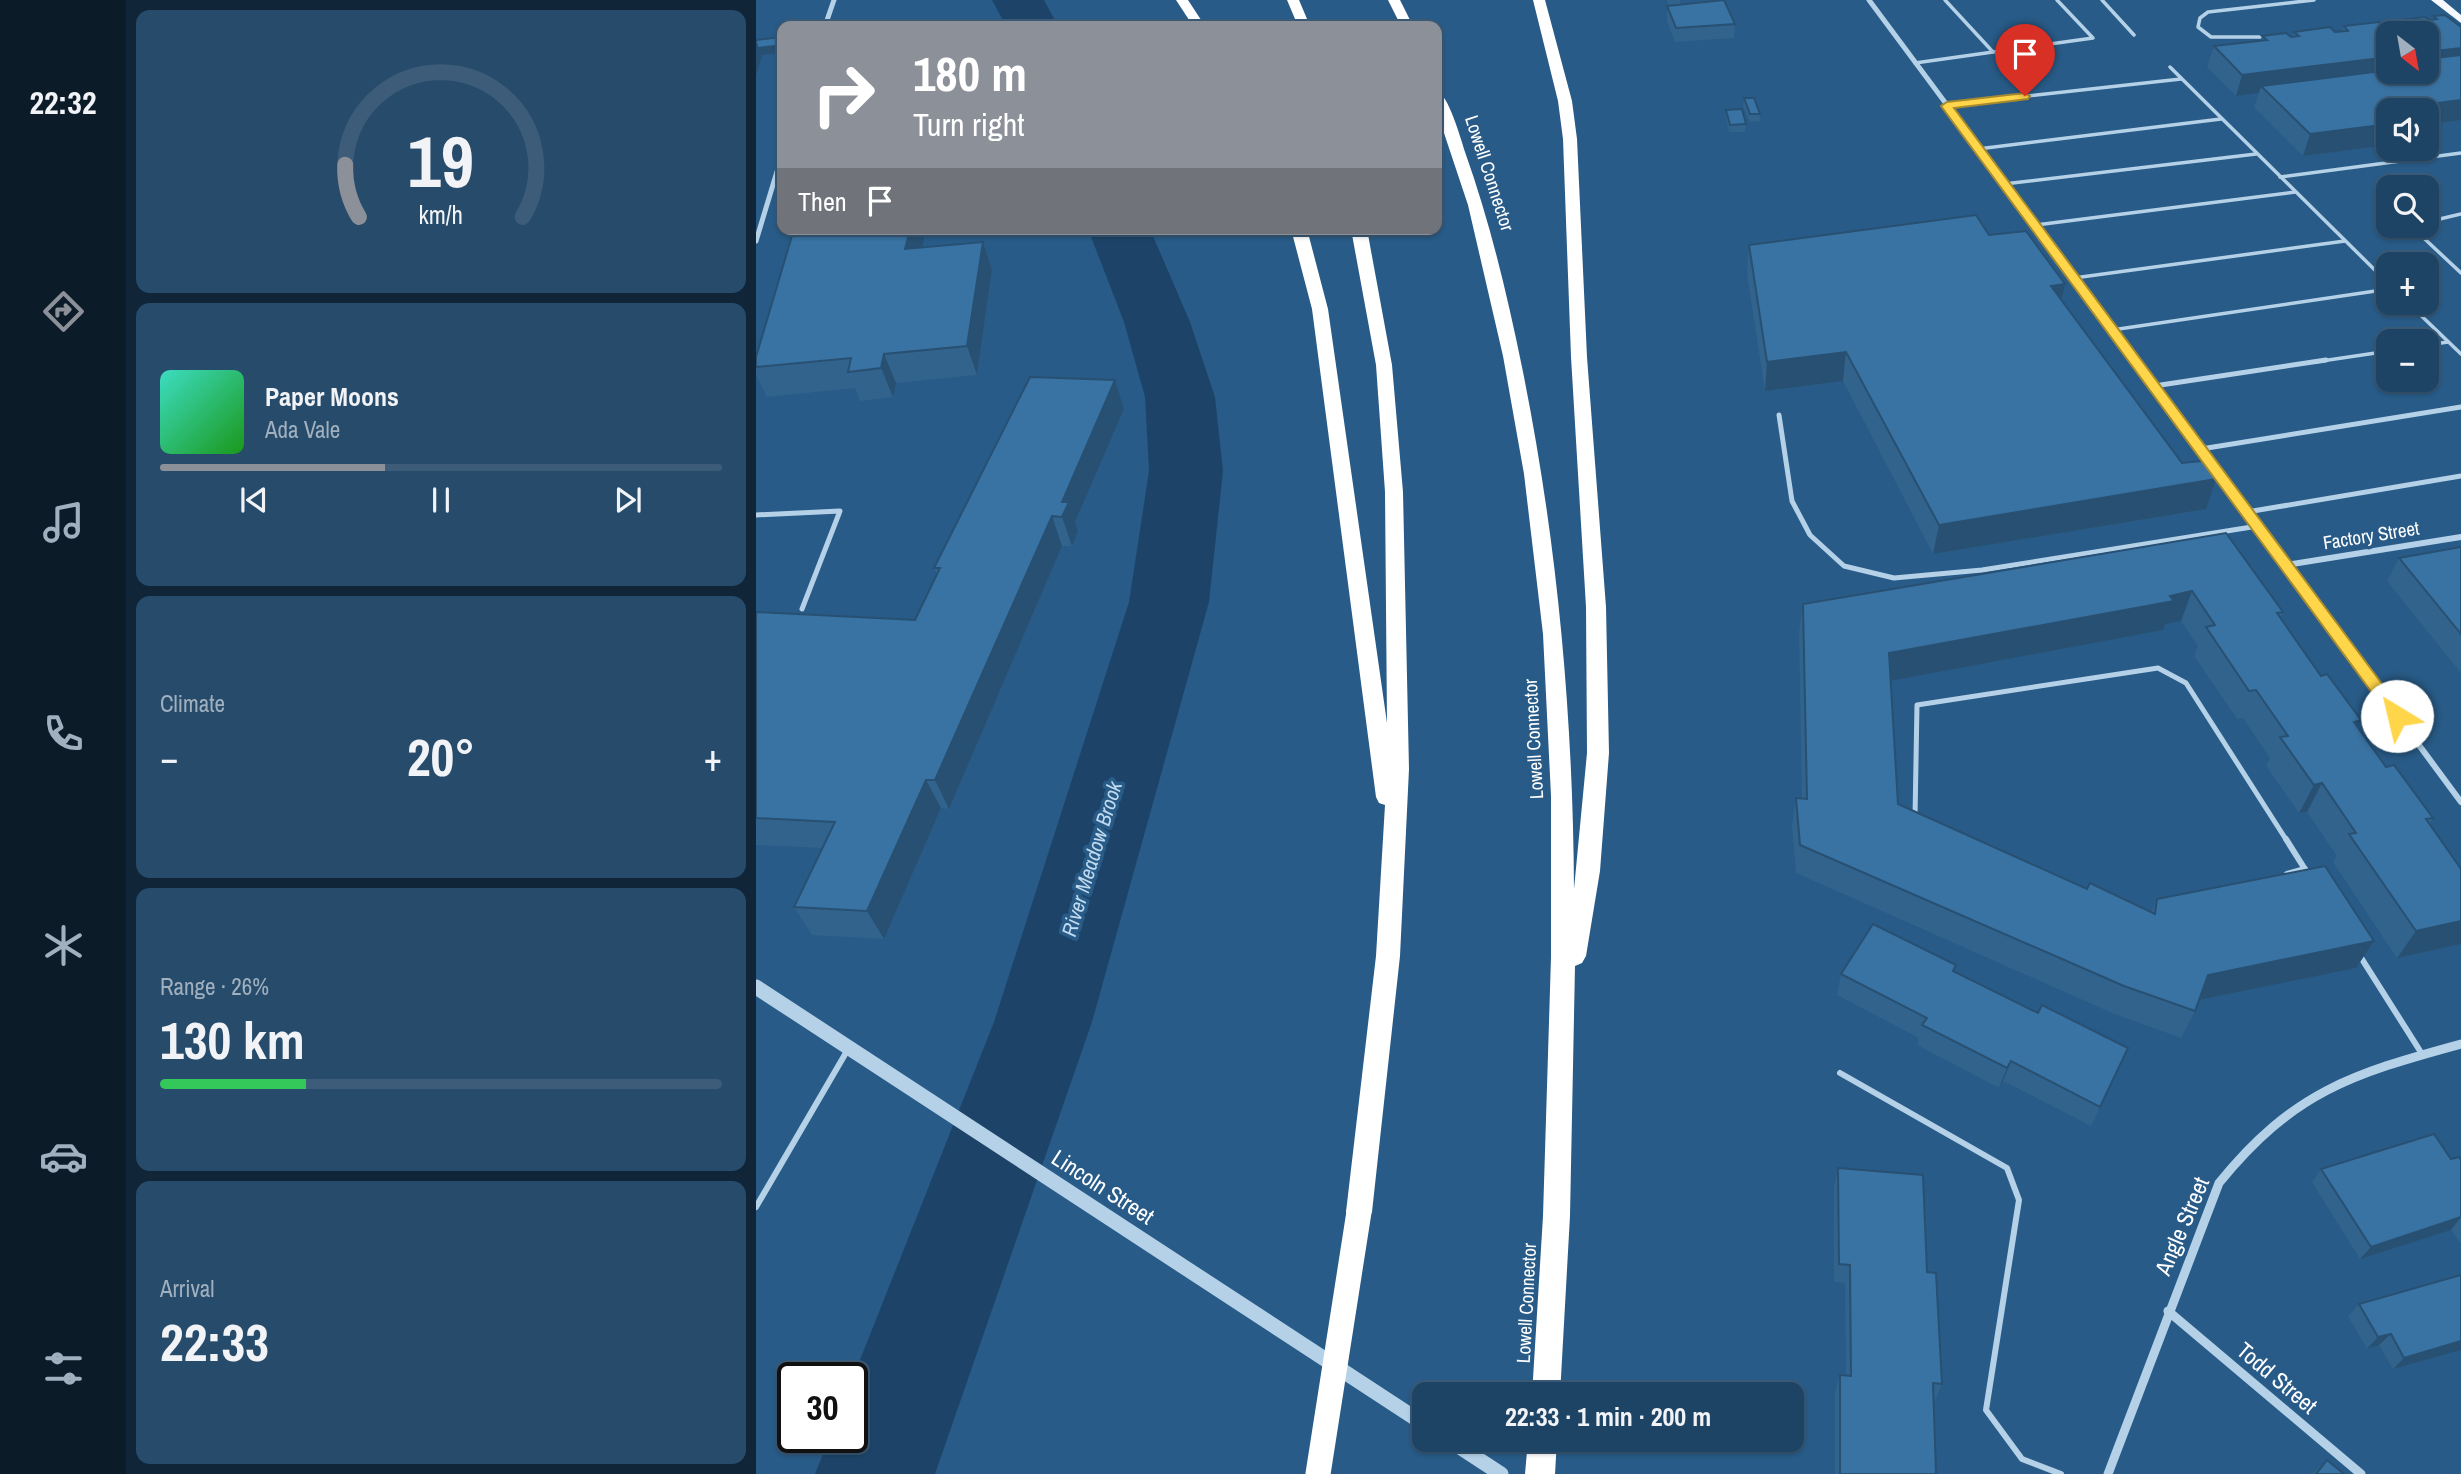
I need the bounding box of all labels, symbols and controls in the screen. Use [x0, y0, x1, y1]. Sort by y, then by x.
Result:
north arrow [2376, 21, 2440, 84]
map controls [2376, 21, 2439, 392]
pin [1995, 24, 2055, 96]
icon: arrive [2006, 35, 2044, 73]
text: 180 m [913, 40, 1027, 106]
icon: right [798, 49, 889, 140]
text: 22:32 [29, 81, 97, 124]
button: sound [2376, 98, 2439, 161]
text: Turn right [913, 103, 1025, 146]
street label: Lowell Connector [1459, 112, 1521, 235]
text: 19 [408, 113, 474, 211]
button: search [2376, 175, 2439, 238]
icon: arrive [861, 182, 899, 220]
text: Then [798, 184, 847, 219]
text: km/h [419, 198, 463, 232]
button: + [2376, 252, 2439, 315]
icon: directions [39, 287, 88, 336]
button: − [2376, 329, 2439, 392]
text: Paper Moons [265, 379, 399, 414]
text: Ada Vale [265, 414, 340, 445]
icon: previous [235, 481, 273, 519]
icon: pause [422, 481, 460, 519]
icon: next [609, 481, 647, 519]
icon: music [39, 498, 88, 547]
street label: Factory Street [2321, 514, 2422, 555]
street label: Lowell Connector [1517, 677, 1549, 800]
position arrow [2360, 679, 2434, 753]
text: Climate [160, 688, 225, 719]
icon: phone [39, 709, 88, 758]
text: 20° [407, 722, 475, 792]
text: − [160, 732, 178, 783]
text: + [704, 732, 722, 783]
water label: River Meadow Brook [1054, 776, 1129, 940]
icon: climate [39, 921, 88, 970]
text: Range · 26% [160, 971, 269, 1002]
text: 130 km [160, 1005, 305, 1075]
icon: car [39, 1132, 88, 1181]
street label: Lincoln Street [1046, 1142, 1161, 1231]
street label: Angle Street [2147, 1172, 2216, 1281]
street label: Lowell Connector [1510, 1241, 1542, 1364]
text: Arrival [160, 1273, 215, 1304]
text: 22:33 [160, 1307, 269, 1377]
street label: Todd Street [2230, 1335, 2324, 1420]
icon: filters [39, 1344, 88, 1393]
speed limit sign: 30 [777, 1362, 868, 1453]
text: 22:33 · 1 min · 200 m [1505, 1399, 1711, 1434]

